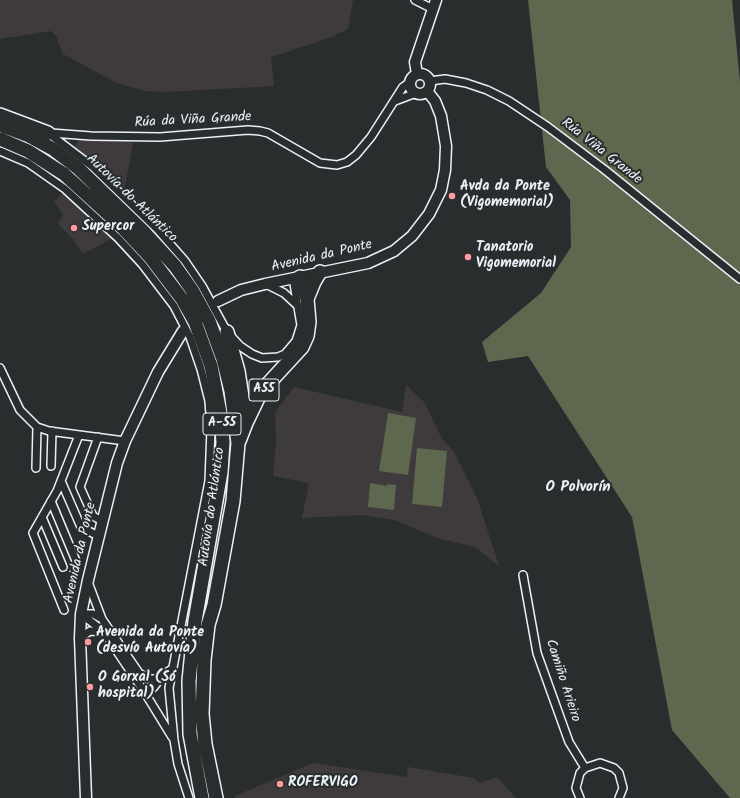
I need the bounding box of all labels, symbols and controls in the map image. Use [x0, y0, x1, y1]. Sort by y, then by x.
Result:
street label: Rúa da Viña Grande [134, 110, 252, 132]
street label: Rúa Viña Grande [557, 115, 645, 189]
street label: Autovía do Atlántico [82, 151, 180, 247]
place label: Avda da Ponte (Vigomemorial) [460, 180, 554, 212]
marker: Avda da Ponte (Vigomemorial) [447, 191, 457, 201]
place label: Supercor [82, 220, 134, 236]
marker: Supercor [69, 223, 79, 233]
street label: Avenida da Ponte [270, 237, 374, 277]
place label: Tanatorio Vigomemorial [476, 241, 556, 274]
marker: Tanatorio Vigomemorial [463, 252, 473, 262]
road number: A55 [249, 379, 279, 401]
road number: A-55 [203, 413, 241, 435]
street label: Autovía do Atlántico [196, 446, 230, 568]
district label: O Polvorín [546, 479, 610, 497]
street label: Avenida da Ponte [61, 501, 101, 605]
place label: Avenida da Ponte (desvío Autovía) [96, 626, 204, 658]
marker: Avenida da Ponte (desvío Autovía) [83, 637, 93, 647]
street label: Camiño Arieiro [541, 638, 583, 724]
place label: O Gorxal (Só hospital) [98, 671, 176, 704]
marker: O Gorxal (Só hospital) [85, 682, 95, 692]
place label: ROFERVIGO [288, 776, 358, 792]
marker: ROFERVIGO [275, 779, 285, 789]

